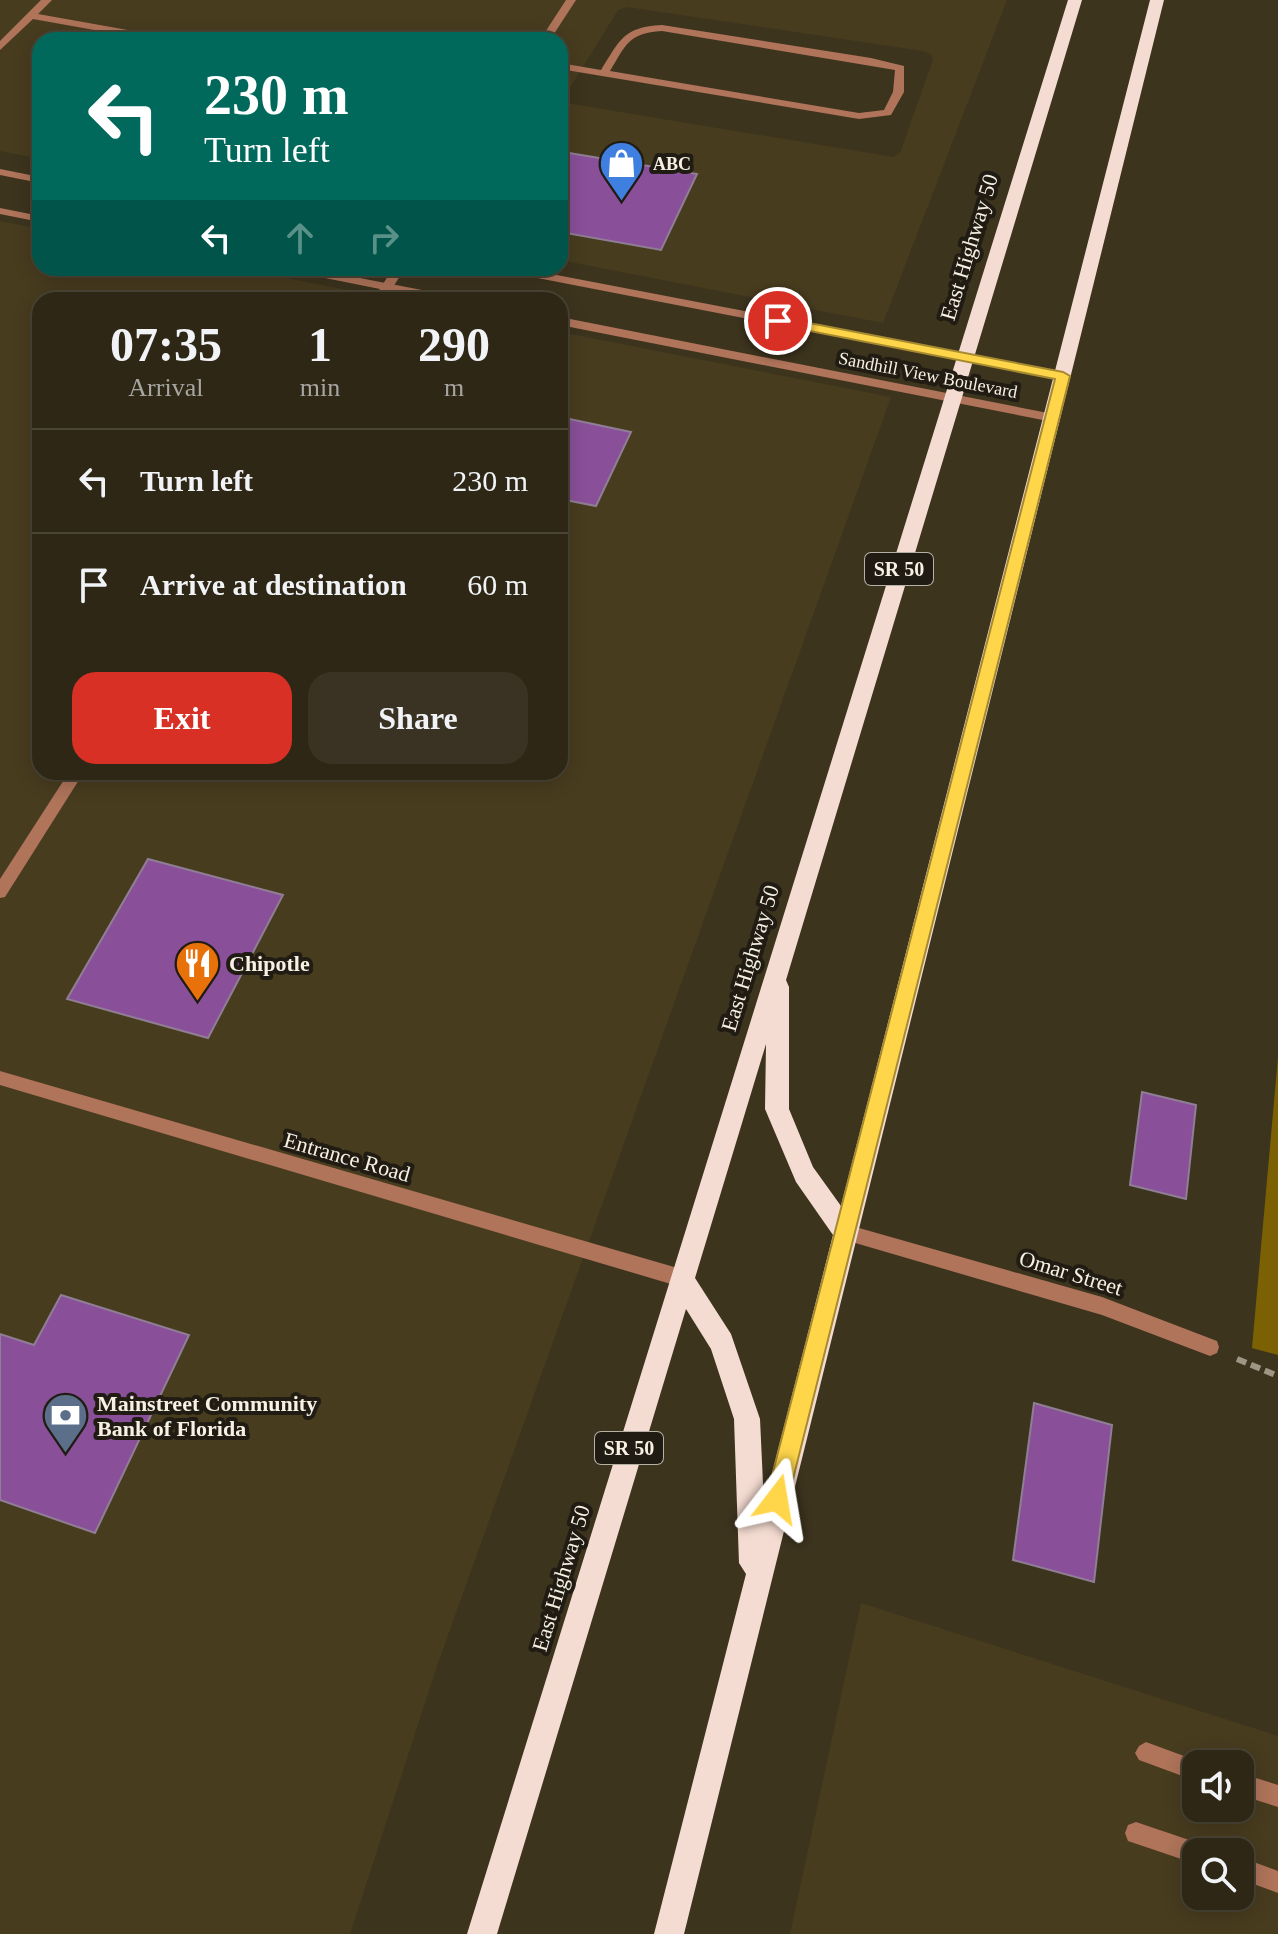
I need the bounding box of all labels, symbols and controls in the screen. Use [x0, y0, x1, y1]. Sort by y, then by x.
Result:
icon: left [72, 64, 176, 168]
text: 230 m [204, 64, 349, 126]
text: Turn left [204, 130, 330, 170]
shop icon: ABC [598, 140, 646, 203]
place label: ABC [653, 154, 691, 174]
street label: East Highway 50 [935, 171, 1003, 323]
icon: left [194, 216, 238, 260]
icon: ahead [278, 216, 322, 260]
icon: right [362, 216, 406, 260]
pin [744, 287, 812, 355]
icon: arrive [756, 299, 800, 343]
text: 07:35 [110, 318, 222, 371]
text: 1 [308, 318, 332, 371]
text: 290 [418, 318, 490, 371]
street label: Sandhill View Boulevard [837, 348, 1019, 402]
text: Arrival [128, 373, 203, 402]
text: min [300, 373, 340, 402]
text: m [444, 373, 464, 402]
icon: left [72, 459, 116, 503]
text: Turn left [140, 464, 253, 497]
text: 230 m [452, 464, 528, 497]
road number: SR 50 [865, 553, 933, 585]
icon: arrive [72, 563, 116, 607]
text: Arrive at destination [140, 568, 407, 601]
text: 60 m [467, 568, 528, 601]
button: Exit [72, 672, 292, 764]
button: Share [308, 672, 528, 764]
street label: East Highway 50 [716, 882, 784, 1034]
restaurant icon: Chipotle [174, 939, 222, 1002]
place label: Chipotle [229, 951, 310, 976]
street label: Entrance Road [281, 1127, 413, 1187]
street label: Omar Street [1016, 1245, 1126, 1301]
place label: Mainstreet Community Bank of Florida [97, 1391, 317, 1441]
bank icon: Mainstreet Community Bank of Florida [42, 1392, 90, 1455]
road number: SR 50 [595, 1432, 663, 1464]
position arrow [735, 1457, 819, 1541]
street label: East Highway 50 [527, 1502, 595, 1654]
map controls [1182, 1750, 1254, 1910]
button: sound [1182, 1750, 1254, 1822]
button: search [1182, 1838, 1254, 1910]

